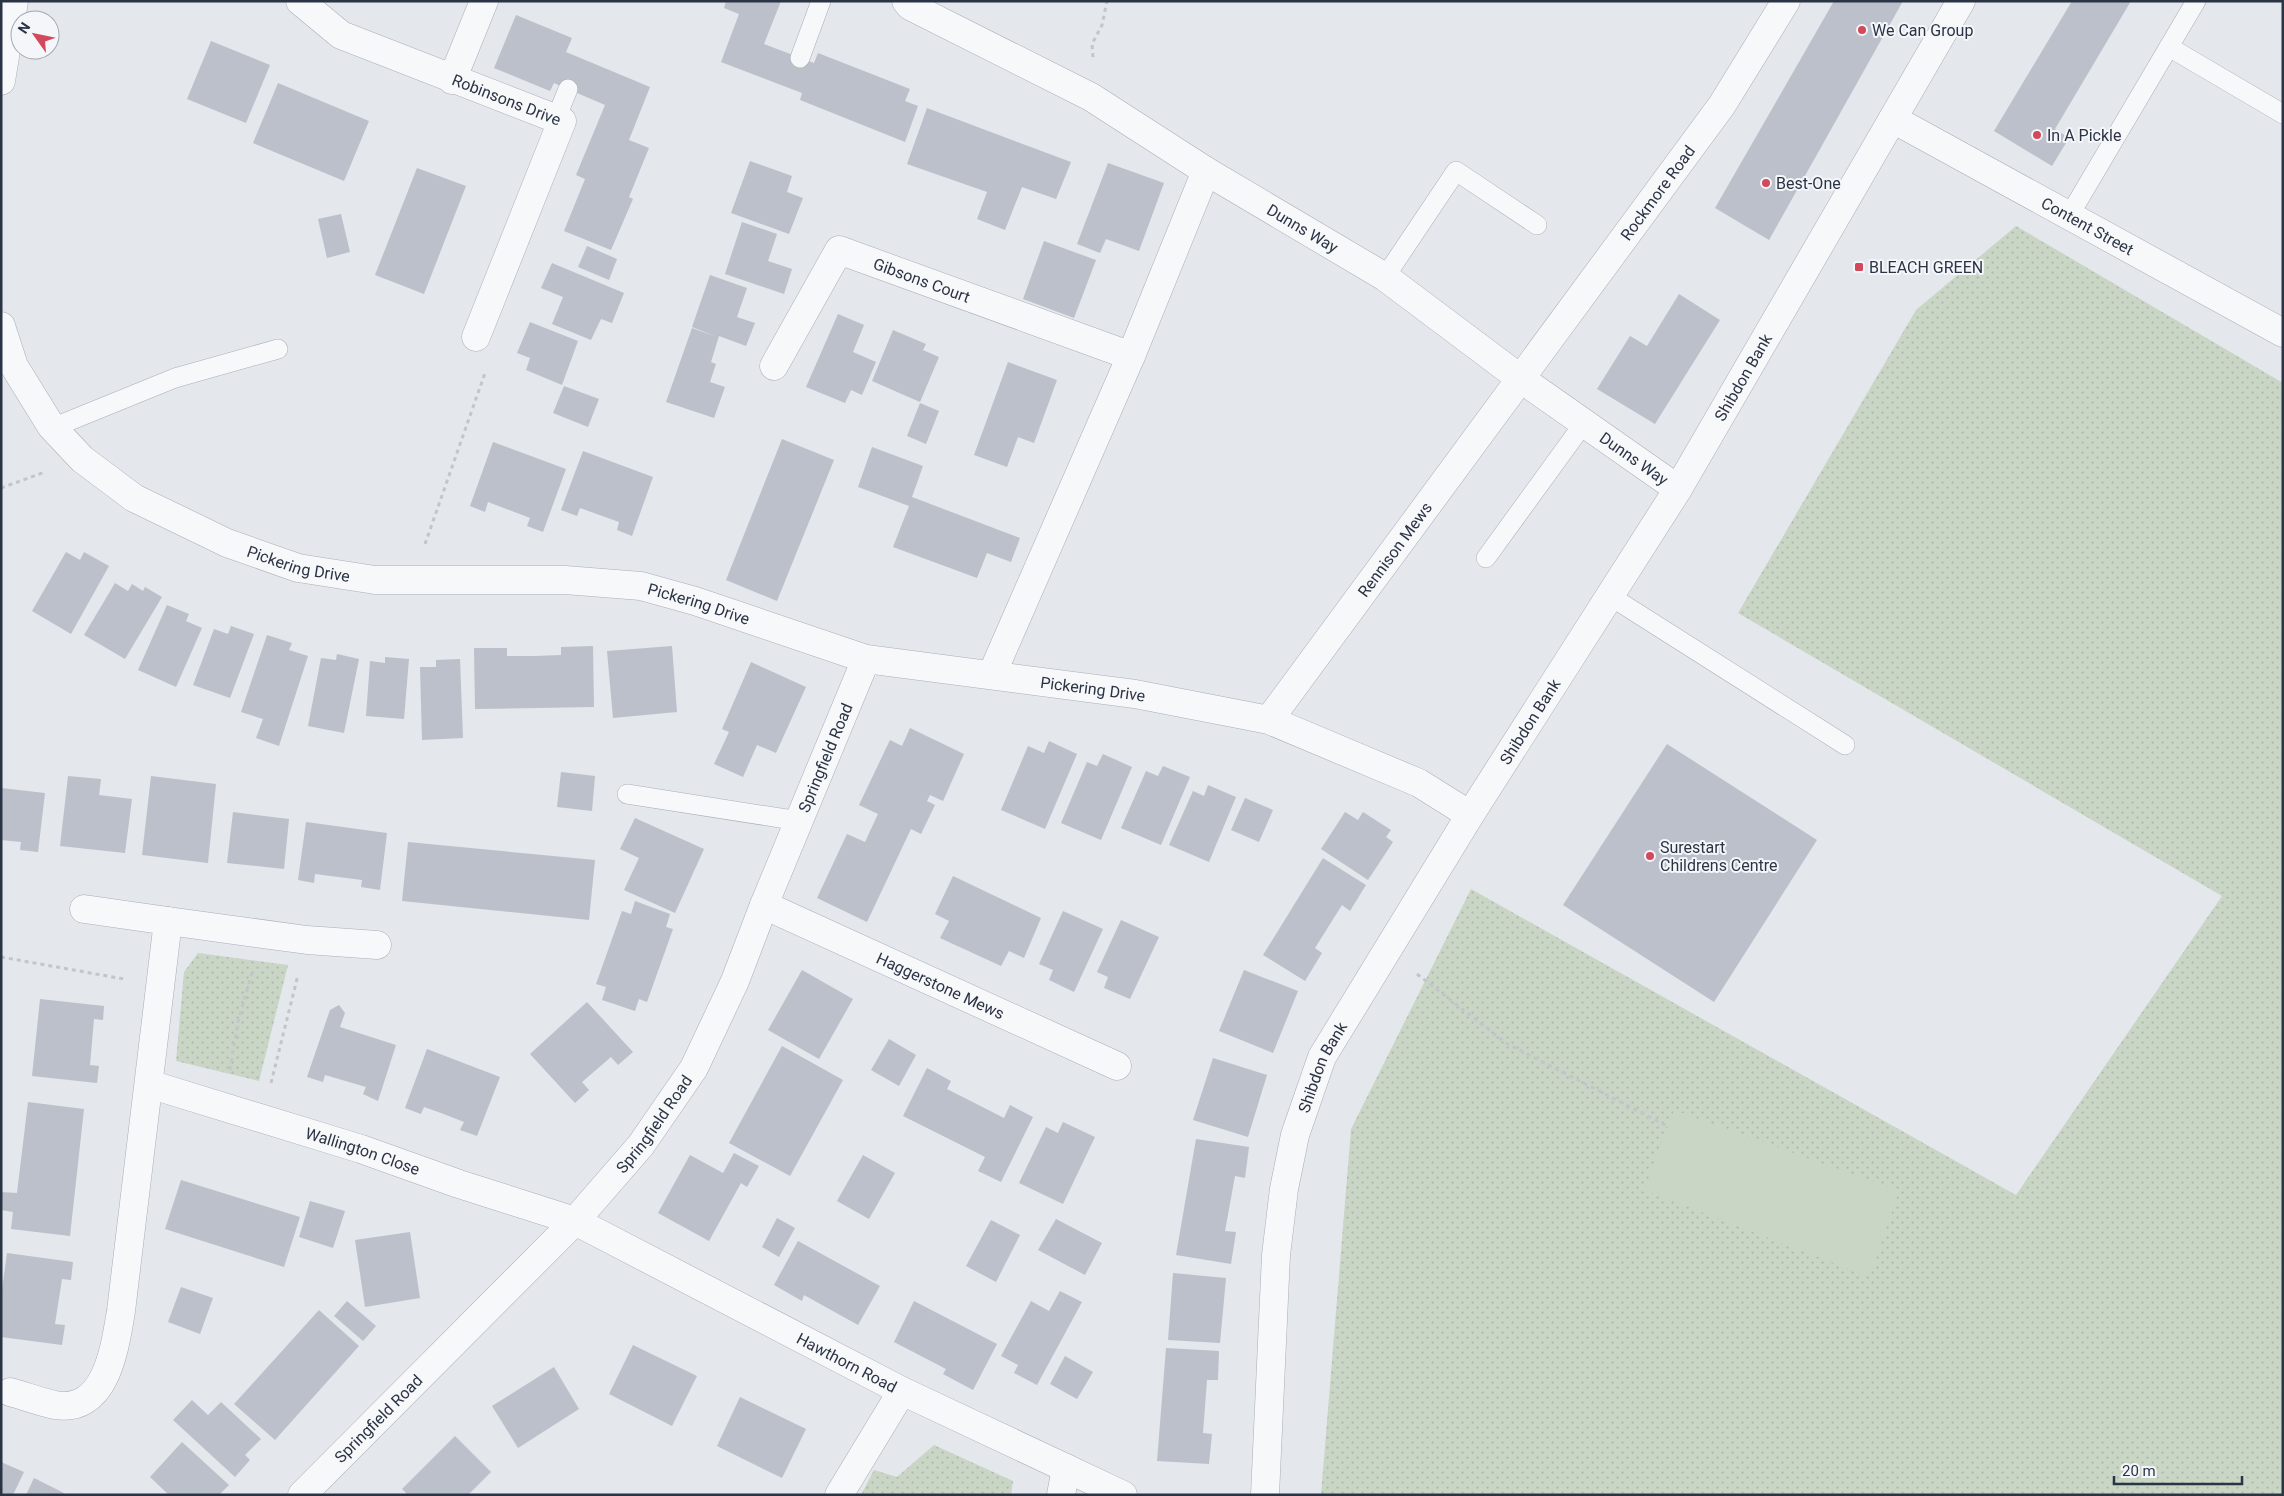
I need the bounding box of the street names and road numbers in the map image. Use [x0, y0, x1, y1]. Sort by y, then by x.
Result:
street label: Robinsons Drive [450, 70, 564, 129]
street label: Rockmore Road [1616, 141, 1699, 244]
street label: Content Street [2038, 193, 2137, 259]
street label: Dunns Way [1264, 200, 1342, 257]
street label: Gibsons Court [871, 254, 973, 306]
street label: Shibdon Bank [1710, 329, 1776, 424]
street label: Dunns Way [1596, 428, 1672, 489]
street label: Rennison Mews [1354, 498, 1436, 600]
street label: Pickering Drive [245, 541, 351, 585]
street label: Pickering Drive [646, 579, 752, 628]
street label: Pickering Drive [1039, 672, 1147, 705]
street label: Shibdon Bank [1495, 674, 1564, 768]
street label: Springfield Road [794, 700, 856, 815]
street label: Haggerstone Mews [874, 948, 1007, 1023]
street label: Shibdon Bank [1294, 1018, 1351, 1115]
street label: Springfield Road [612, 1071, 696, 1177]
street label: Wallington Close [303, 1123, 423, 1179]
street label: Hawthorn Road [794, 1328, 900, 1396]
street label: Springfield Road [330, 1370, 426, 1466]

